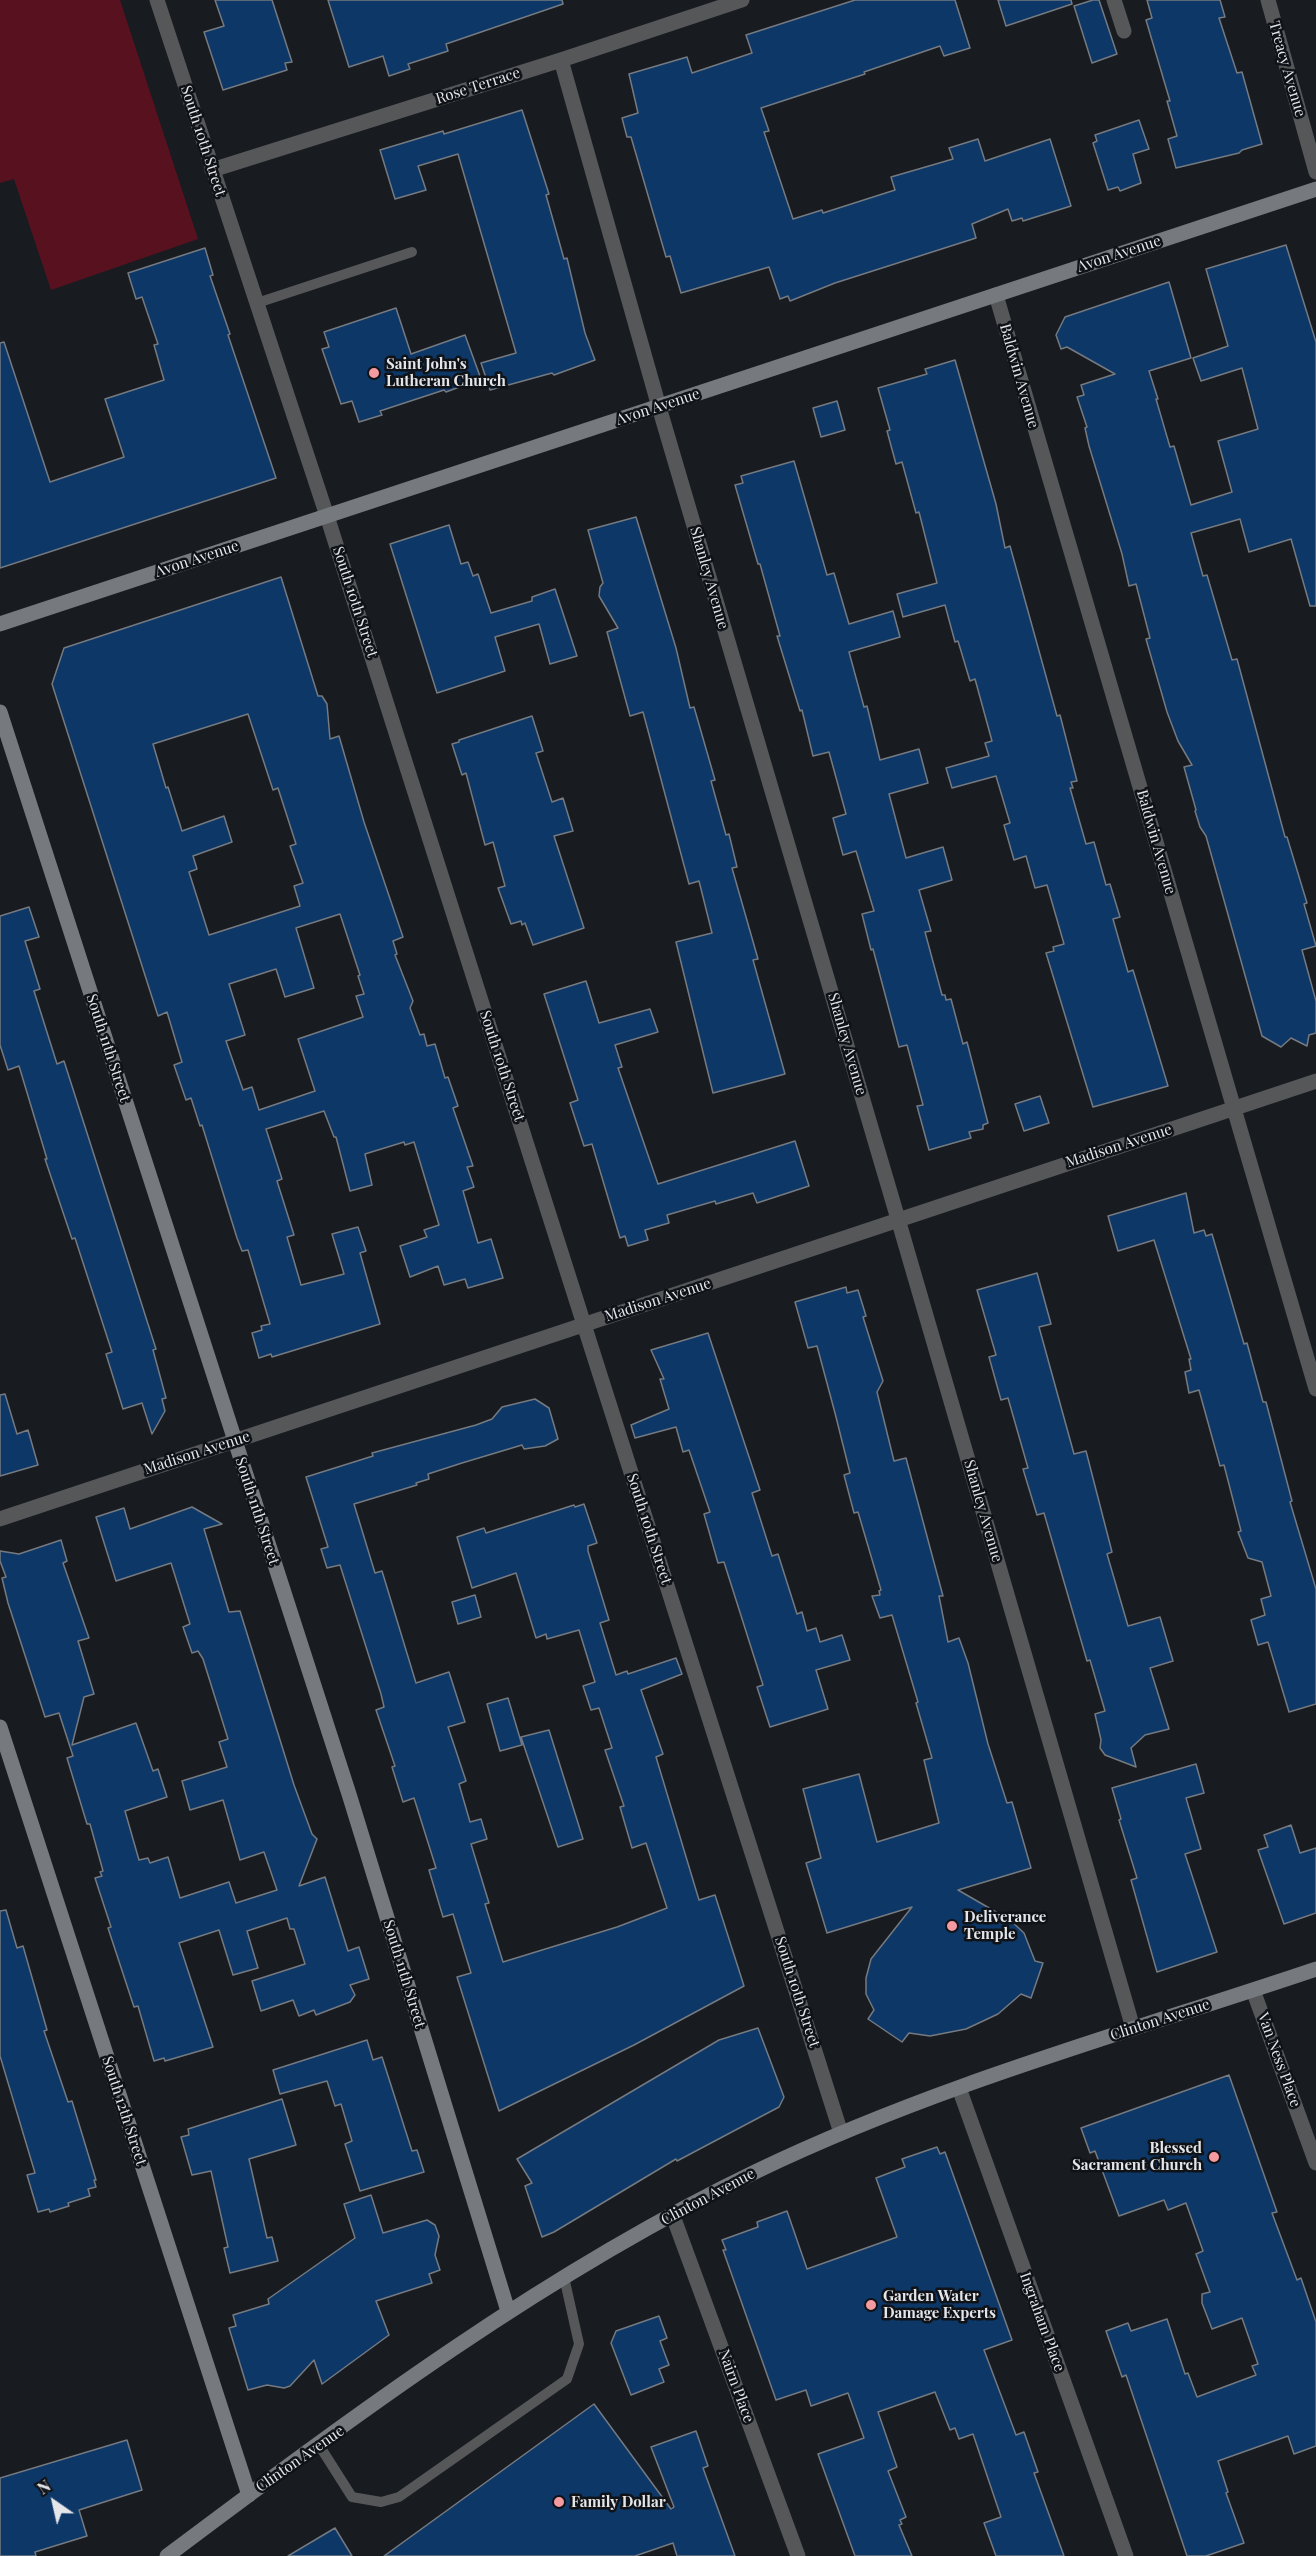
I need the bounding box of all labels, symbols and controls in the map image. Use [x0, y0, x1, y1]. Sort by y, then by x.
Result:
street label: Treacy Avenue [1265, 19, 1309, 119]
street label: Rose Terrace [433, 64, 523, 108]
street label: South 10th Street [177, 83, 229, 199]
street label: Avon Avenue [1075, 232, 1163, 276]
street label: Baldwin Avenue [995, 322, 1043, 430]
place label: Saint John's Lutheran Church [386, 355, 506, 390]
marker: Saint John's Lutheran Church [367, 366, 381, 380]
street label: Avon Avenue [614, 385, 702, 429]
street label: Shanley Avenue [686, 525, 732, 631]
street label: Avon Avenue [153, 537, 241, 581]
street label: South 10th Street [329, 544, 381, 660]
street label: Baldwin Avenue [1132, 788, 1180, 896]
street label: Shanley Avenue [824, 991, 870, 1097]
street label: South 11th Street [82, 992, 134, 1104]
street label: South 10th Street [476, 1008, 528, 1124]
street label: Madison Avenue [1064, 1120, 1174, 1172]
street label: Madison Avenue [603, 1274, 713, 1326]
street label: Madison Avenue [142, 1427, 252, 1479]
street label: South 11th Street [231, 1455, 283, 1567]
street label: Shanley Avenue [960, 1458, 1006, 1564]
street label: South 10th Street [623, 1471, 675, 1587]
place label: Deliverance Temple [964, 1908, 1046, 1943]
street label: South 11th Street [379, 1918, 429, 2030]
marker: Deliverance Temple [945, 1919, 959, 1933]
street label: South 10th Street [771, 1934, 823, 2050]
street label: Clinton Avenue [1108, 1995, 1212, 2045]
street label: Van Ness Place [1254, 2010, 1304, 2110]
street label: South 12th Street [98, 2054, 150, 2168]
place label: Blessed Sacrament Church [1072, 2139, 1202, 2174]
marker: Blessed Sacrament Church [1207, 2150, 1221, 2164]
street label: Clinton Avenue [658, 2165, 758, 2229]
street label: Ingraham Place [1016, 2270, 1068, 2374]
place label: Garden Water Damage Experts [883, 2287, 996, 2322]
marker: Garden Water Damage Experts [864, 2298, 878, 2312]
street label: Nairn Place [714, 2347, 758, 2425]
street label: Clinton Avenue [252, 2422, 348, 2496]
north arrow [24, 2472, 84, 2532]
text: N [33, 2475, 54, 2499]
place label: Family Dollar [571, 2493, 666, 2511]
marker: Family Dollar [552, 2495, 566, 2509]

